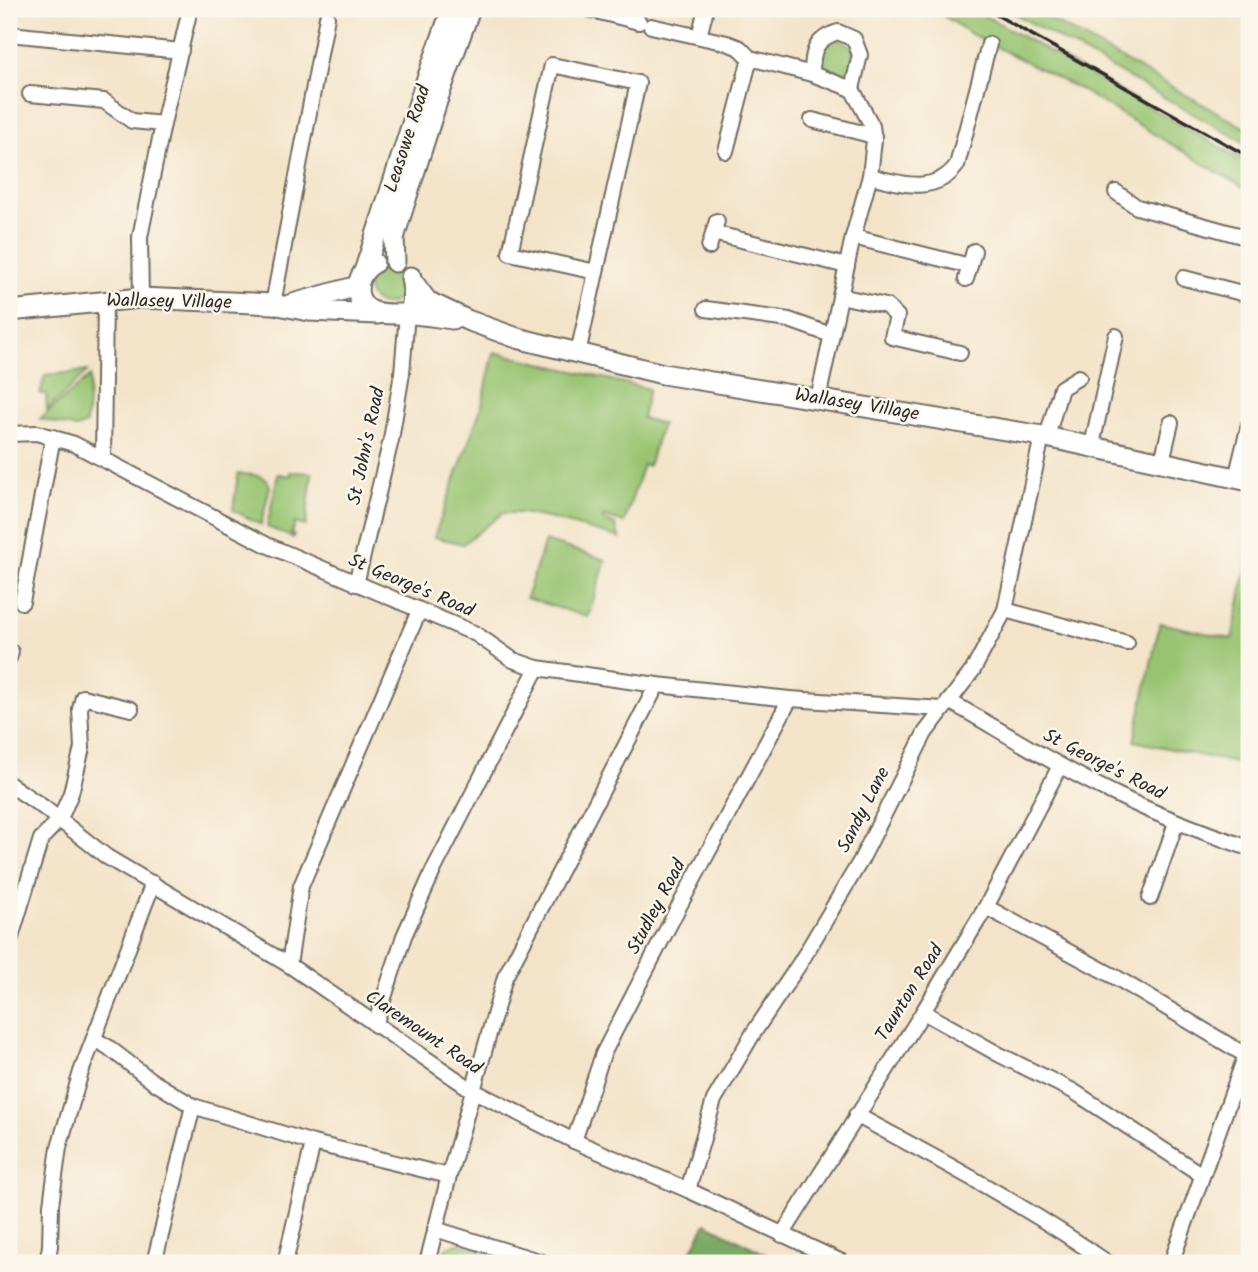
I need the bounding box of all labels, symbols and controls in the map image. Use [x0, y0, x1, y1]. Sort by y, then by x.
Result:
street label: Leasowe Road [376, 81, 440, 197]
street label: Wallasey Village [106, 286, 232, 318]
street label: Wallasey Village [793, 380, 922, 430]
street label: St John's Road [340, 384, 394, 508]
street label: St George's Road [343, 546, 479, 626]
street label: St George's Road [1037, 721, 1171, 809]
street label: Sandy Lane [829, 761, 899, 858]
street label: Studley Road [619, 854, 695, 960]
street label: Taunton Road [868, 938, 952, 1048]
street label: Claremount Road [358, 983, 488, 1084]

